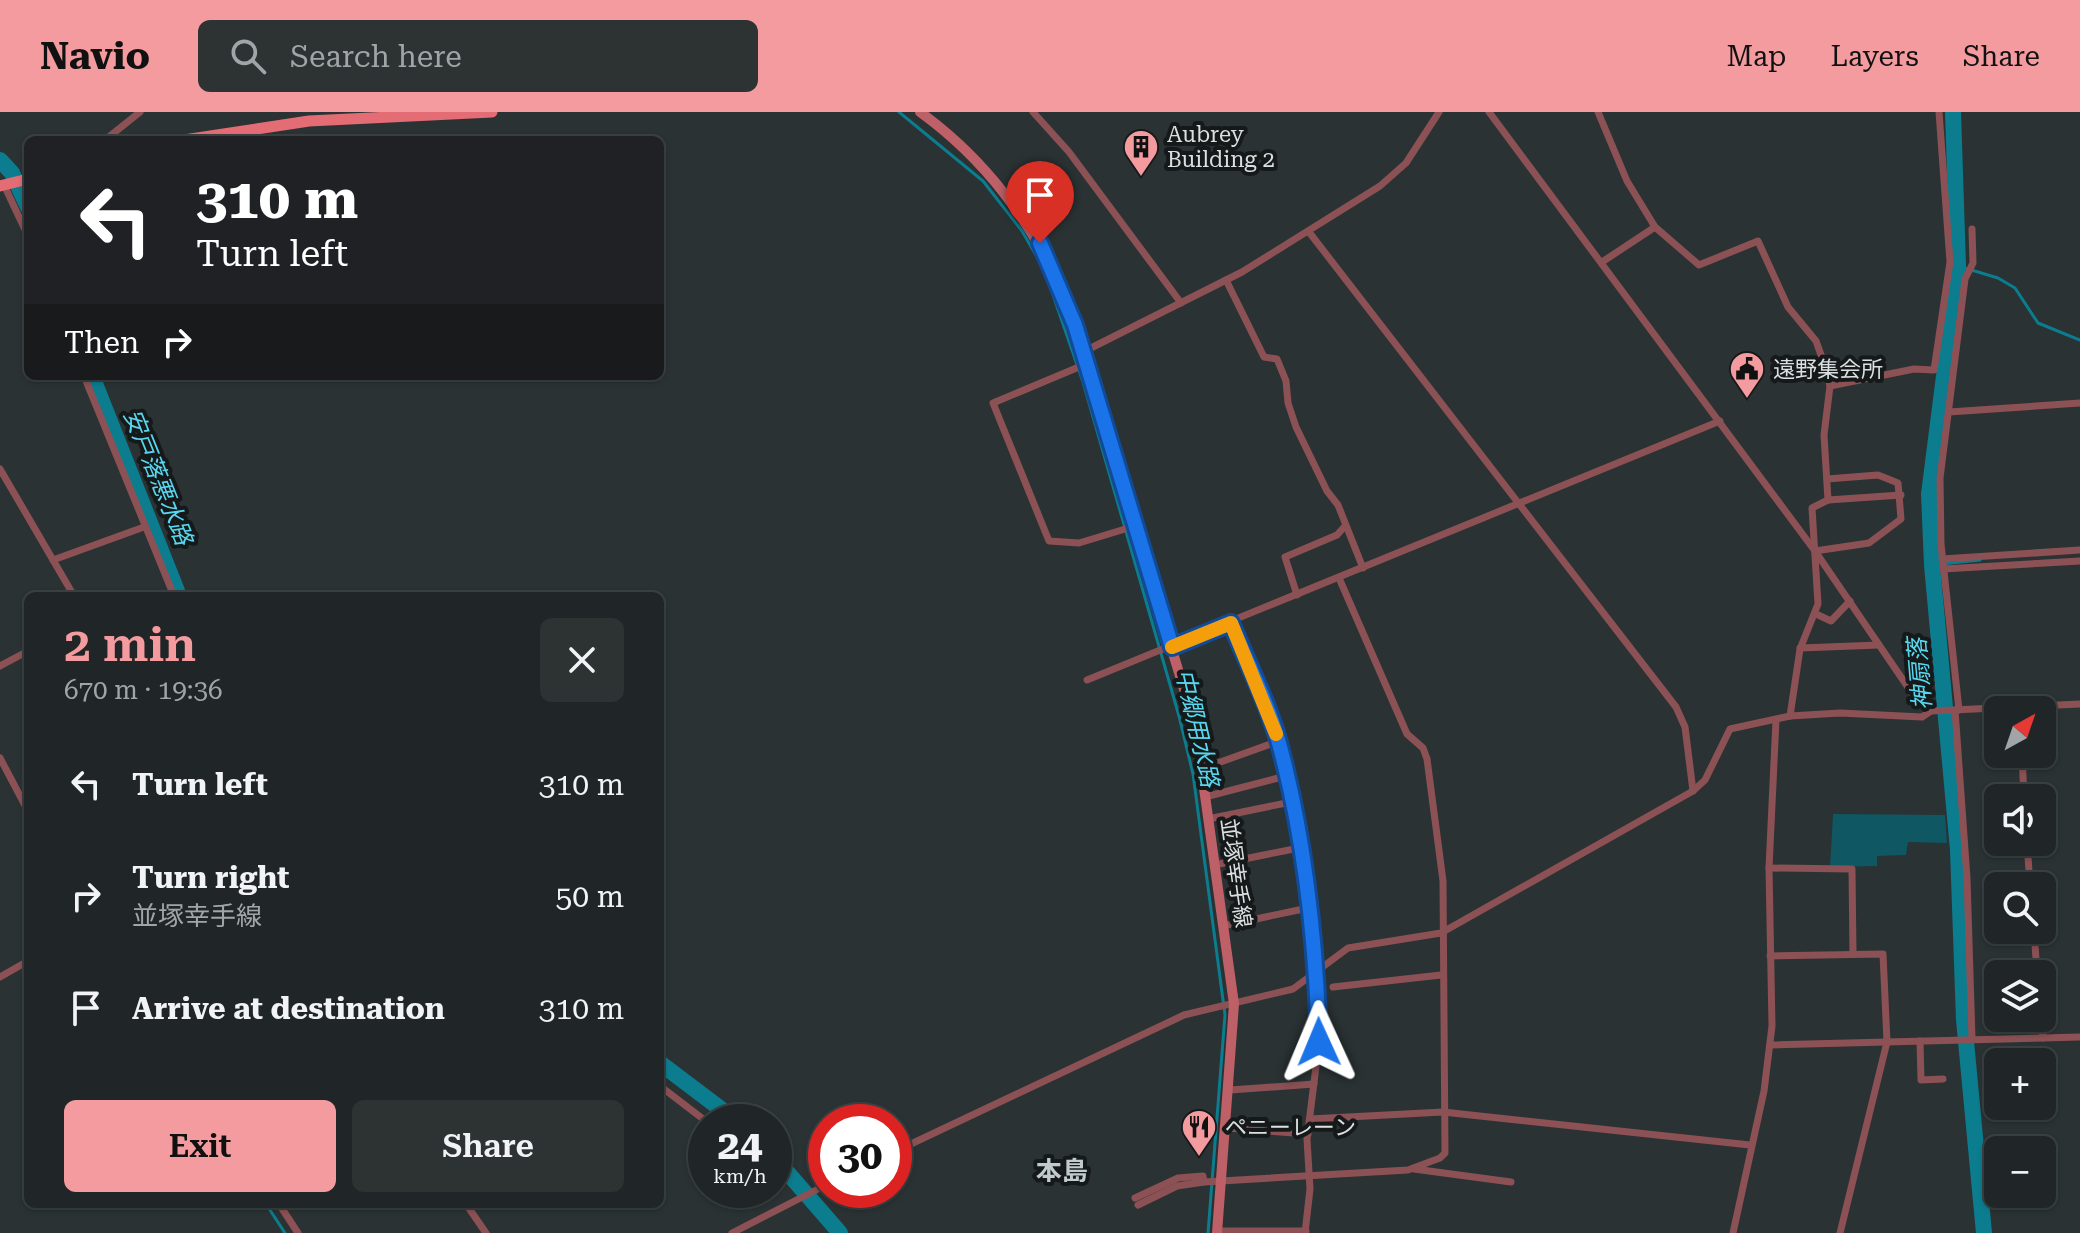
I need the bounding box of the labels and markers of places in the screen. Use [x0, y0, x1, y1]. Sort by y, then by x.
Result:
place label: Aubrey Building 2 [1167, 122, 1275, 172]
building icon: Aubrey Building 2 [1122, 128, 1160, 178]
pin [1006, 161, 1074, 243]
public building icon: 遠野集会所 [1728, 350, 1766, 400]
place label: 遠野集会所 [1773, 357, 1883, 382]
restaurant icon: ペニーレーン [1180, 1108, 1218, 1158]
place label: ペニーレーン [1225, 1115, 1356, 1140]

